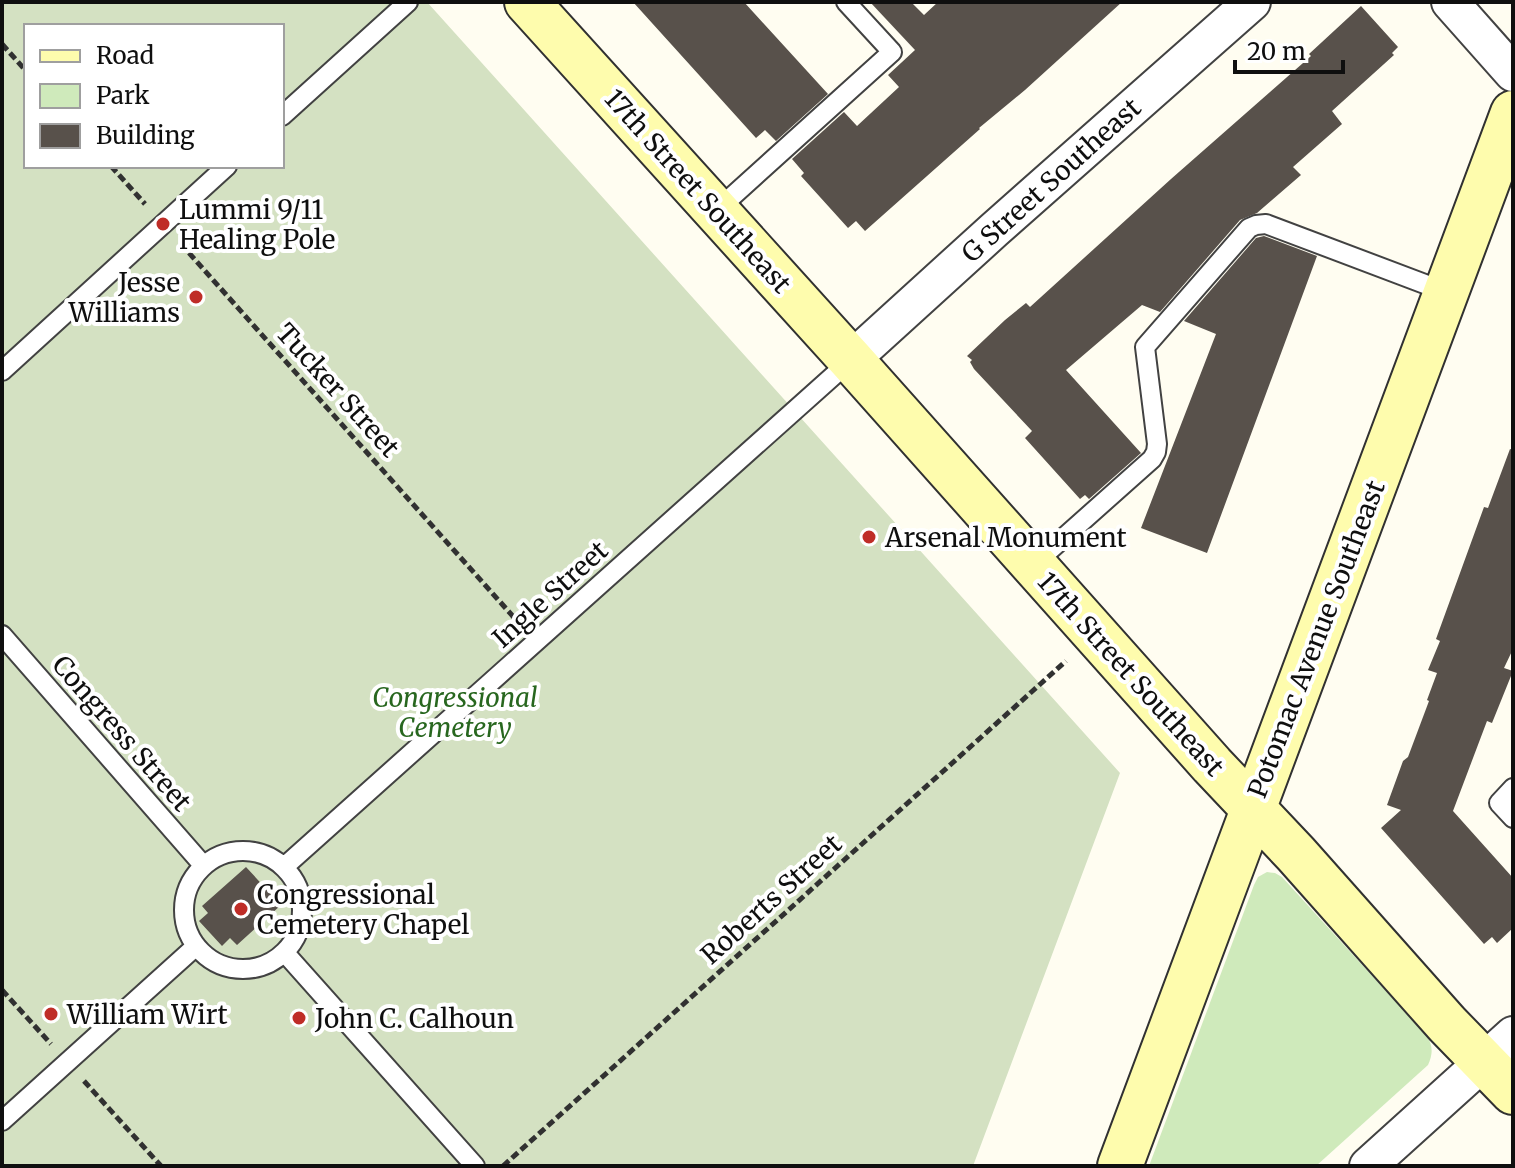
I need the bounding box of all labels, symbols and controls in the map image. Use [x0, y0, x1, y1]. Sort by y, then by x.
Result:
legend [24, 24, 284, 168]
scale bar [1235, 24, 1343, 74]
text: 20 m [1247, 36, 1306, 67]
text: Road [96, 40, 154, 71]
text: Park [96, 80, 150, 111]
street label: 17th Street Southeast [598, 82, 798, 300]
street label: G Street Southeast [954, 91, 1148, 269]
text: Building [96, 120, 195, 151]
place label: Lummi 9/11 Healing Pole [179, 193, 335, 256]
marker: Lummi 9/11 Healing Pole [154, 215, 172, 233]
place label: Jesse Williams [68, 266, 180, 329]
marker: Jesse Williams [187, 288, 205, 306]
street label: Tucker Street [269, 316, 407, 464]
street label: Potomac Avenue Southeast [1240, 476, 1392, 802]
place label: Arsenal Monument [884, 521, 1127, 554]
marker: Arsenal Monument [860, 528, 878, 546]
street label: Ingle Street [485, 534, 615, 654]
street label: 17th Street Southeast [1031, 565, 1231, 783]
street label: Congress Street [45, 648, 199, 818]
park label: Congressional Cemetery [372, 681, 538, 744]
street label: Roberts Street [694, 827, 848, 971]
place label: Congressional Cemetery Chapel [257, 878, 469, 941]
marker: Congressional Cemetery Chapel [232, 900, 250, 918]
place label: William Wirt [66, 998, 228, 1031]
place label: John C. Calhoun [314, 1002, 514, 1035]
marker: William Wirt [42, 1005, 60, 1023]
marker: John C. Calhoun [290, 1009, 308, 1027]

